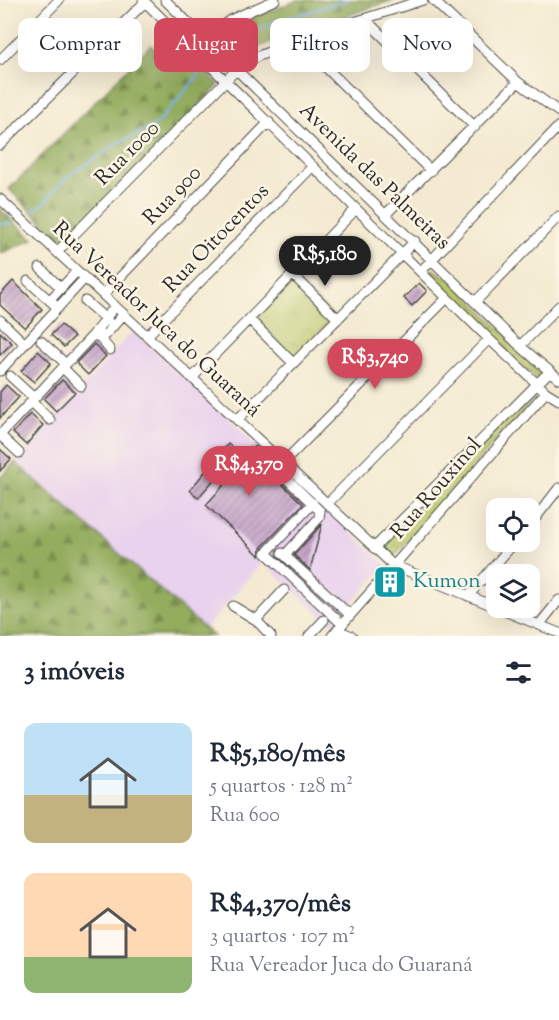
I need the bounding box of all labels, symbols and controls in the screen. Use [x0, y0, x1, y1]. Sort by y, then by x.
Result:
chip: Comprar [18, 18, 142, 72]
chip: Alugar [154, 18, 258, 72]
chip: Filtros [270, 18, 370, 72]
chip: Novo [382, 18, 473, 72]
street label: Avenida das Palmeiras [292, 97, 456, 257]
street label: Rua 1000 [89, 115, 167, 193]
street label: Rua 900 [137, 159, 209, 233]
street label: Rua Oitocentos [157, 178, 277, 300]
street label: Rua Vereador Juca do Guaraná [45, 215, 267, 425]
pin: R$5,180 [270, 236, 380, 287]
text: R$5,180 [293, 241, 357, 270]
pin: R$3,740 [320, 339, 430, 390]
text: R$3,740 [341, 344, 409, 373]
street label: Rua Rouxinol [384, 432, 490, 546]
pin: R$4,370 [194, 446, 304, 497]
text: R$4,370 [215, 451, 283, 480]
map controls [486, 498, 540, 618]
button: locate [486, 498, 540, 552]
building icon: Kumon [372, 564, 408, 600]
button: layers [486, 564, 540, 618]
place label: Kumon [413, 567, 481, 597]
text: 3 imóveis [24, 654, 125, 691]
icon: filters [502, 656, 535, 689]
text: R$5,180/mês [210, 736, 346, 773]
icon: home [72, 747, 144, 819]
text: 5 quartos · 128 m² [210, 773, 353, 802]
text: Rua 600 [210, 802, 280, 831]
text: R$4,370/mês [210, 886, 351, 923]
icon: home [72, 897, 144, 969]
text: 3 quartos · 107 m² [210, 923, 355, 952]
text: Rua Vereador Juca do Guaraná [210, 952, 473, 981]

